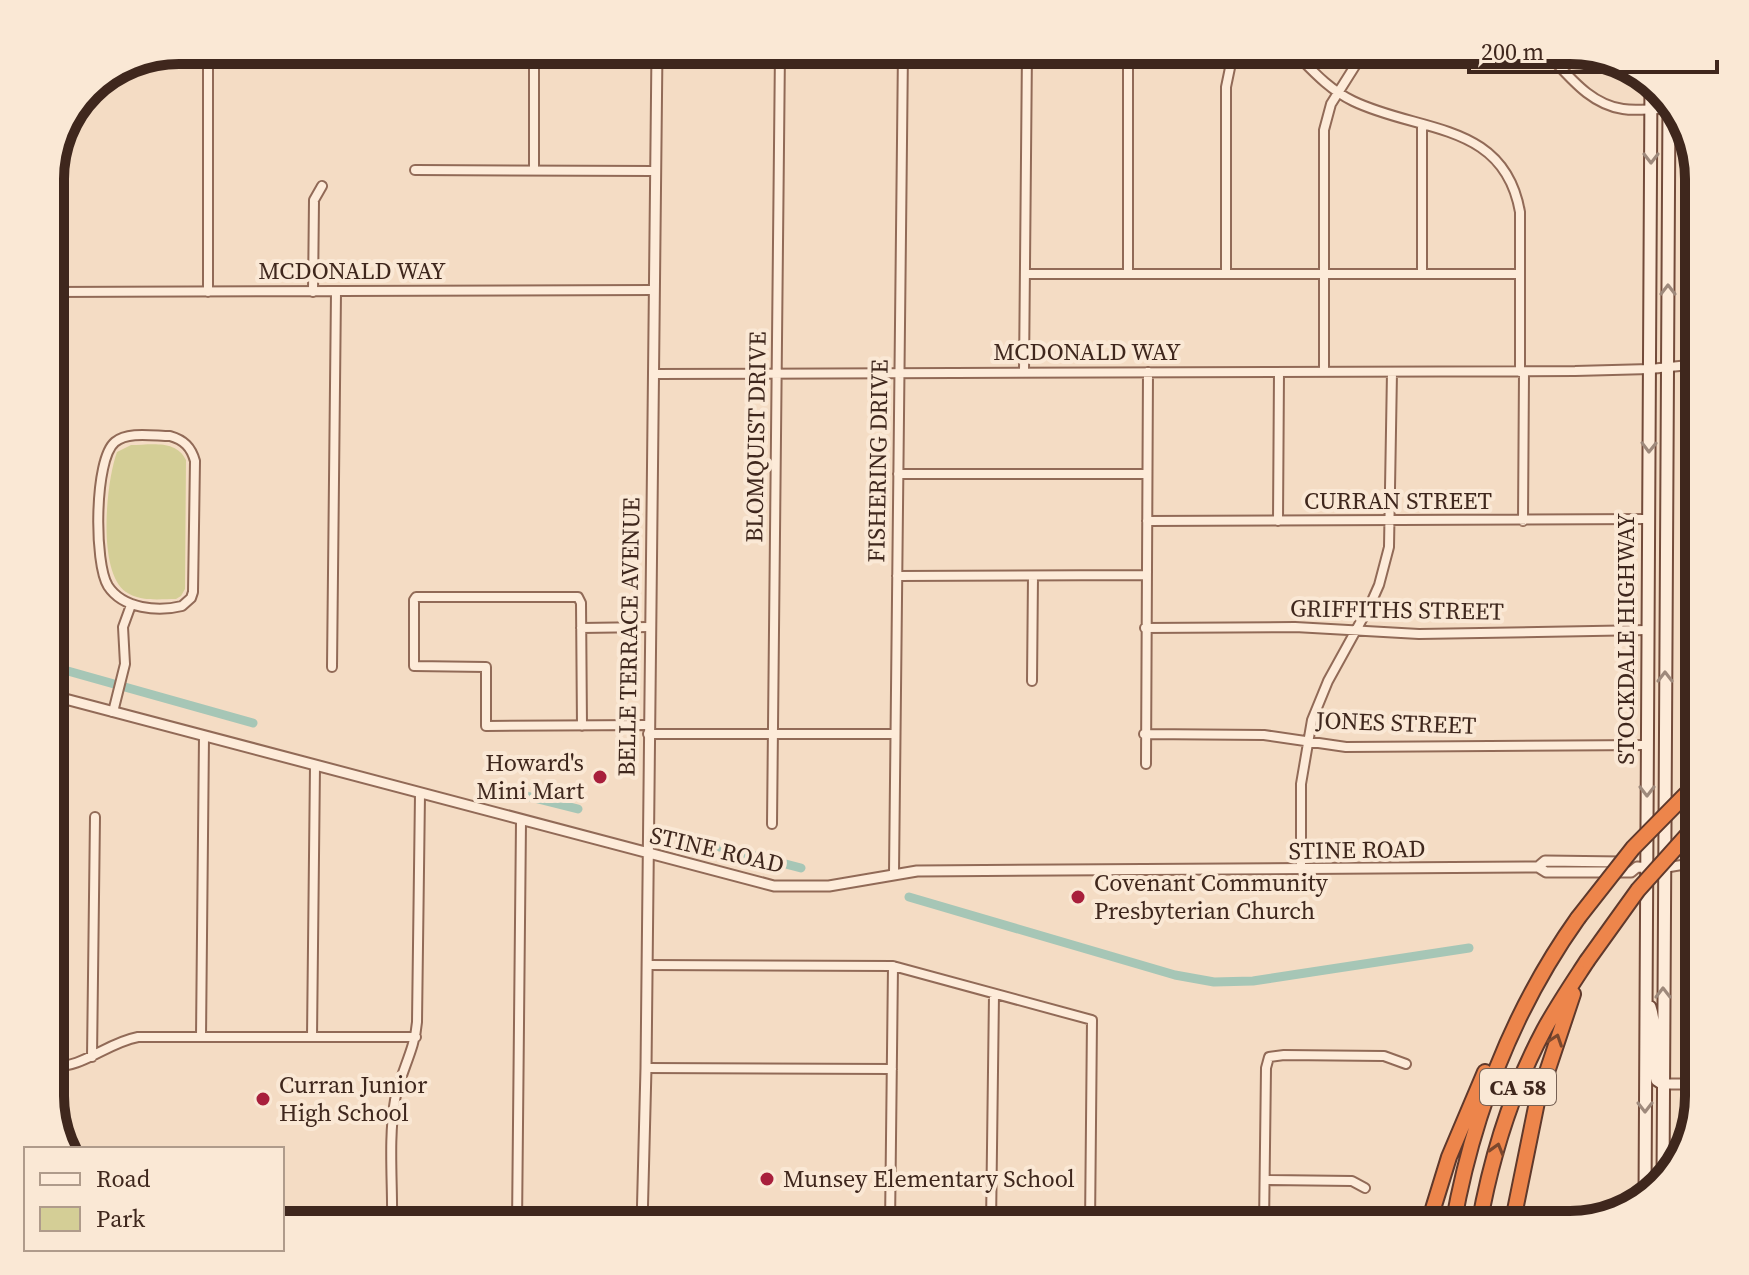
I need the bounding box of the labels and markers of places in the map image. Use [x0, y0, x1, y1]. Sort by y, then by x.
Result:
place label: Howard's Mini Mart [476, 746, 584, 807]
marker: Howard's Mini Mart [591, 768, 609, 786]
place label: Covenant Community Presbyterian Church [1094, 866, 1329, 927]
marker: Covenant Community Presbyterian Church [1069, 888, 1087, 906]
place label: Curran Junior High School [279, 1068, 427, 1129]
marker: Curran Junior High School [254, 1090, 272, 1108]
place label: Munsey Elementary School [783, 1162, 1075, 1195]
marker: Munsey Elementary School [758, 1170, 776, 1188]

